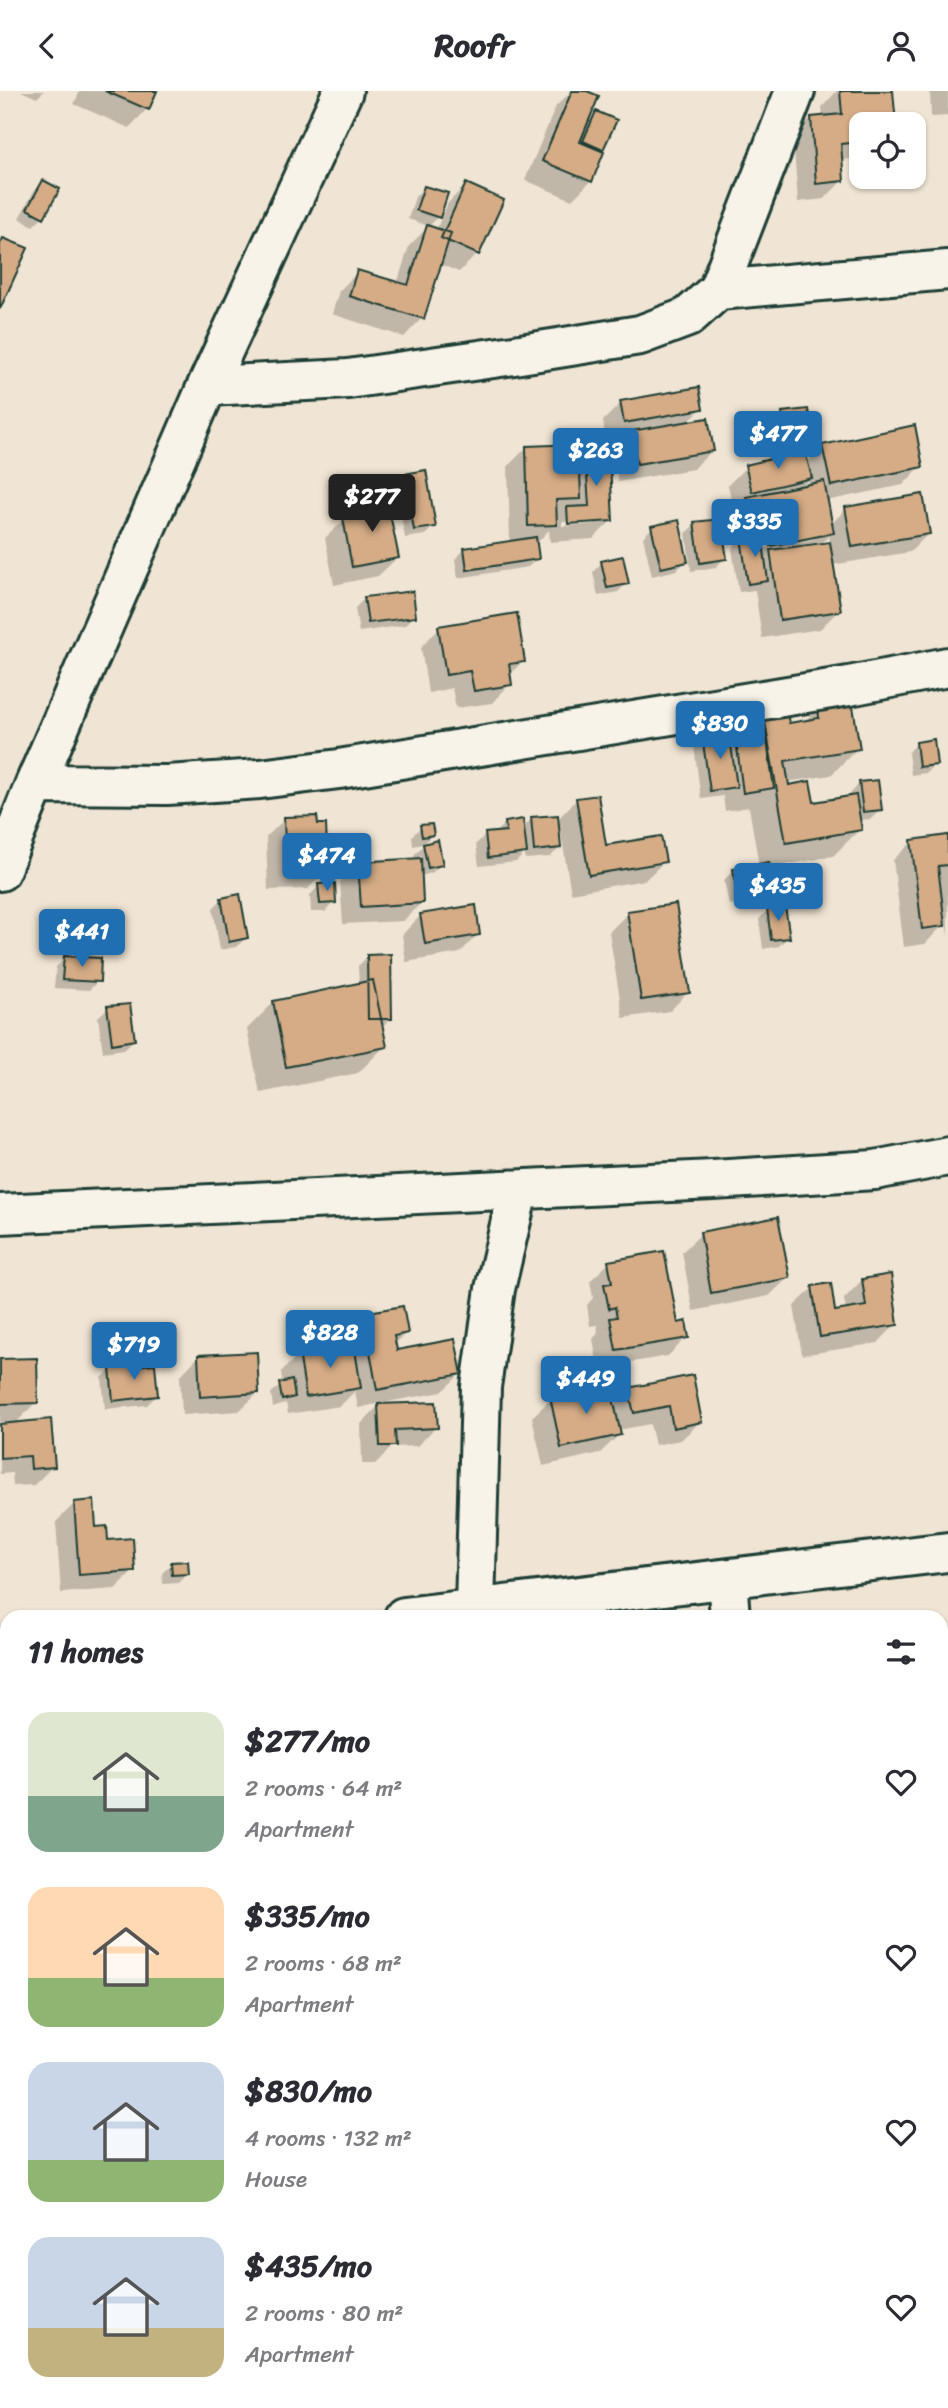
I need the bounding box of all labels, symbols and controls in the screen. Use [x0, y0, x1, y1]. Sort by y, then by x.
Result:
text: Roofr [434, 17, 514, 74]
icon: back [28, 27, 66, 65]
icon: person [882, 27, 920, 65]
map controls [849, 112, 926, 189]
button: locate [849, 112, 926, 189]
pin: $477 [737, 411, 819, 471]
text: $477 [750, 413, 806, 454]
pin: $263 [555, 429, 637, 488]
text: $263 [569, 430, 623, 471]
pin: $277 [331, 475, 413, 534]
text: $277 [344, 476, 400, 517]
pin: $335 [714, 499, 796, 559]
text: $335 [728, 501, 782, 542]
pin: $830 [679, 701, 761, 761]
text: $830 [692, 703, 748, 744]
pin: $474 [286, 833, 368, 893]
text: $474 [298, 835, 356, 876]
pin: $435 [737, 863, 819, 923]
text: $435 [750, 865, 806, 906]
pin: $441 [41, 909, 123, 969]
text: $441 [55, 911, 109, 952]
pin: $828 [289, 1311, 371, 1370]
text: $828 [302, 1312, 358, 1353]
pin: $719 [93, 1323, 175, 1382]
text: $719 [108, 1324, 160, 1365]
pin: $449 [545, 1357, 627, 1416]
text: $449 [557, 1358, 615, 1399]
text: 11 homes [28, 1625, 143, 1679]
icon: filters [882, 1633, 920, 1671]
text: $277/mo [245, 1714, 370, 1768]
icon: home [84, 1740, 168, 1824]
icon: heart [882, 1763, 920, 1801]
text: 2 rooms · 64 m² [245, 1768, 402, 1809]
text: Apartment [245, 1809, 354, 1850]
text: $335/mo [245, 1889, 370, 1943]
icon: home [84, 1915, 168, 1999]
icon: heart [882, 1938, 920, 1976]
text: 2 rooms · 68 m² [245, 1943, 402, 1984]
text: Apartment [245, 1984, 354, 2025]
text: $830/mo [245, 2064, 372, 2118]
icon: home [84, 2090, 168, 2174]
icon: heart [882, 2113, 920, 2151]
text: 4 rooms · 132 m² [245, 2118, 412, 2159]
text: House [245, 2159, 307, 2200]
text: $435/mo [245, 2239, 372, 2293]
icon: home [84, 2265, 168, 2349]
icon: heart [882, 2288, 920, 2326]
text: 2 rooms · 80 m² [245, 2293, 403, 2334]
text: Apartment [245, 2334, 354, 2375]

